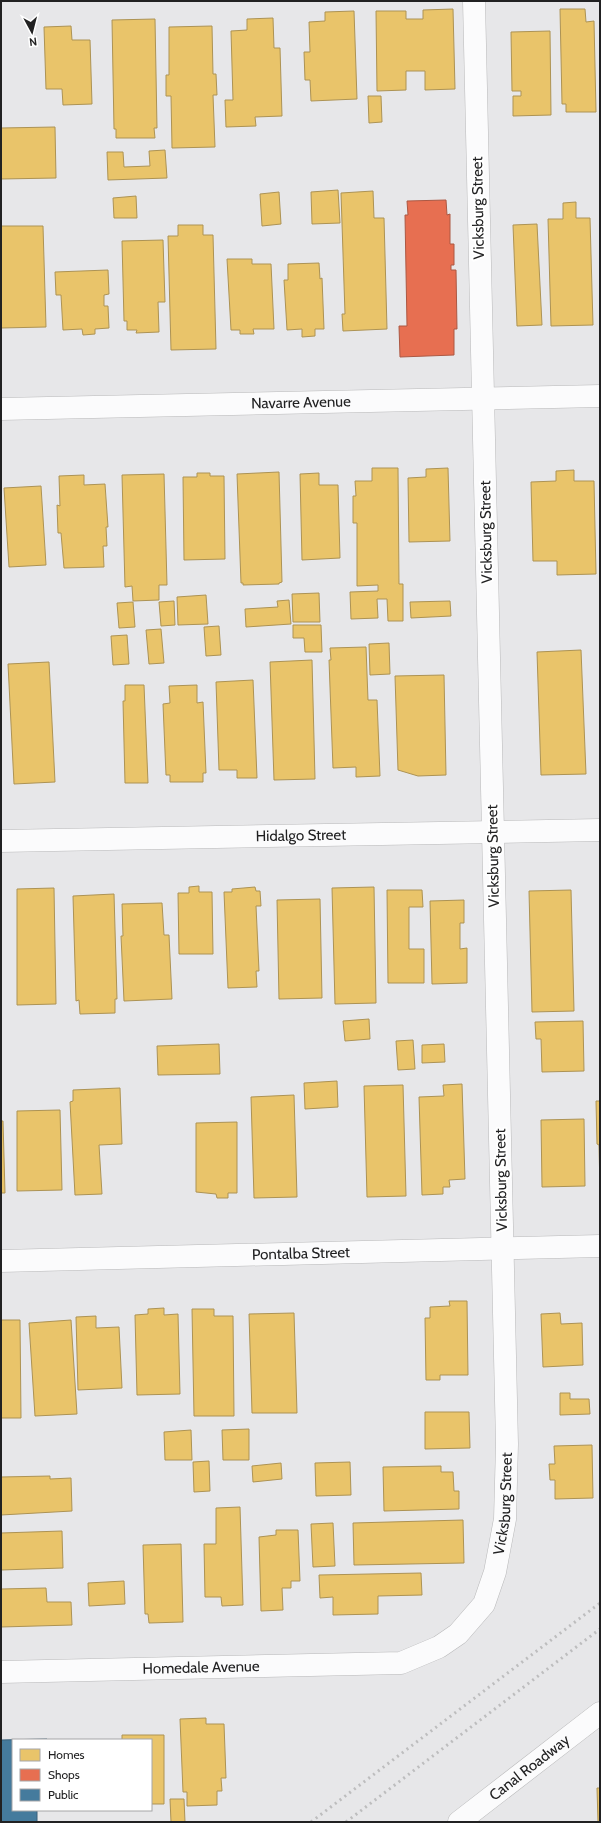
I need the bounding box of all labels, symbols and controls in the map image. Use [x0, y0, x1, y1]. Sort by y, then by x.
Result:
north arrow [12, 12, 52, 52]
text: N [29, 35, 38, 49]
street label: Vicksburg Street [468, 156, 488, 260]
street label: Navarre Avenue [251, 392, 351, 413]
street label: Vicksburg Street [476, 480, 496, 584]
street label: Vicksburg Street [483, 804, 503, 908]
street label: Hidalgo Street [256, 826, 346, 845]
street label: Vicksburg Street [491, 1128, 511, 1232]
street label: Pontalba Street [252, 1243, 350, 1264]
street label: Vicksburg Street [489, 1452, 516, 1556]
street label: Homedale Avenue [142, 1657, 260, 1678]
street label: Canal Roadway [486, 1731, 574, 1804]
legend [12, 1739, 152, 1811]
text: Homes [48, 1747, 85, 1762]
text: Shops [48, 1767, 80, 1782]
text: Public [48, 1787, 79, 1802]

